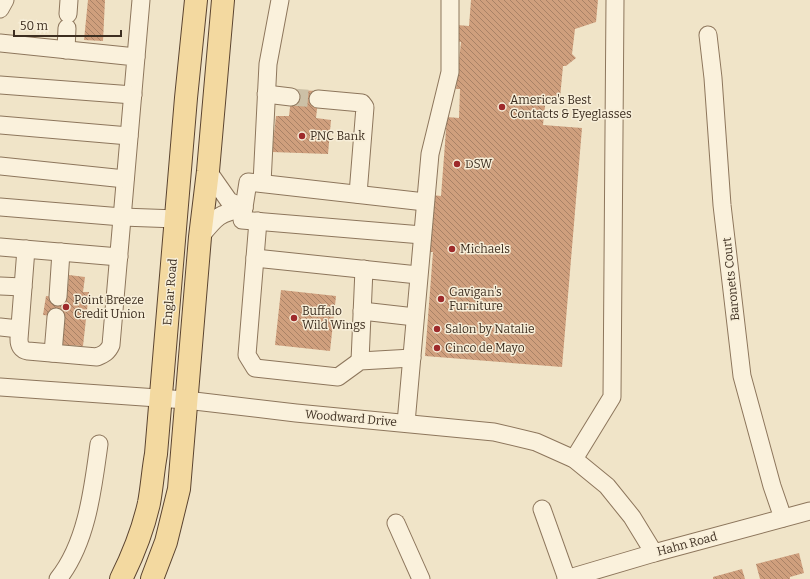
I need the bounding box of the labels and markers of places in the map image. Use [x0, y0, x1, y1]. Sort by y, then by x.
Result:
place label: America's Best Contacts & Eyeglasses [510, 93, 632, 121]
marker: America's Best Contacts & Eyeglasses [497, 102, 507, 112]
place label: PNC Bank [310, 129, 365, 143]
marker: PNC Bank [297, 131, 307, 141]
place label: DSW [465, 157, 493, 171]
marker: DSW [452, 159, 462, 169]
place label: Michaels [460, 242, 510, 256]
marker: Michaels [447, 244, 457, 254]
place label: Gavigan's Furniture [449, 285, 503, 313]
place label: Point Breeze Credit Union [74, 293, 145, 321]
marker: Gavigan's Furniture [436, 294, 446, 304]
marker: Point Breeze Credit Union [61, 302, 71, 312]
place label: Buffalo Wild Wings [302, 304, 366, 332]
marker: Buffalo Wild Wings [289, 313, 299, 323]
place label: Salon by Natalie [445, 322, 535, 336]
marker: Salon by Natalie [432, 324, 442, 334]
place label: Cinco de Mayo [445, 341, 525, 355]
marker: Cinco de Mayo [432, 343, 442, 353]

